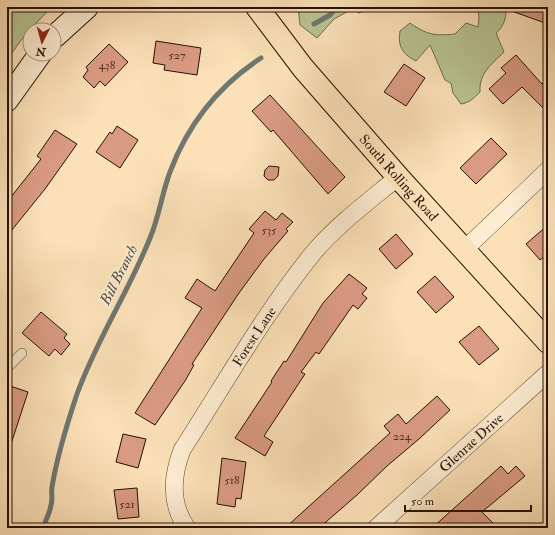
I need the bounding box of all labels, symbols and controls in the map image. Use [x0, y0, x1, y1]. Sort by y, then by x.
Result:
north arrow [22, 22, 62, 62]
text: N [34, 44, 48, 59]
house number: 527 [169, 48, 186, 63]
house number: 438 [99, 58, 116, 73]
street label: South Rolling Road [356, 131, 442, 224]
house number: 535 [261, 223, 277, 238]
water label: Bill Branch [95, 242, 142, 309]
street label: Forest Lane [228, 303, 280, 369]
street label: Glenrae Drive [436, 409, 507, 475]
house number: 224 [393, 429, 412, 444]
house number: 518 [224, 473, 240, 488]
scale bar [405, 487, 531, 513]
text: 50 m [411, 494, 435, 509]
house number: 521 [119, 497, 135, 512]

